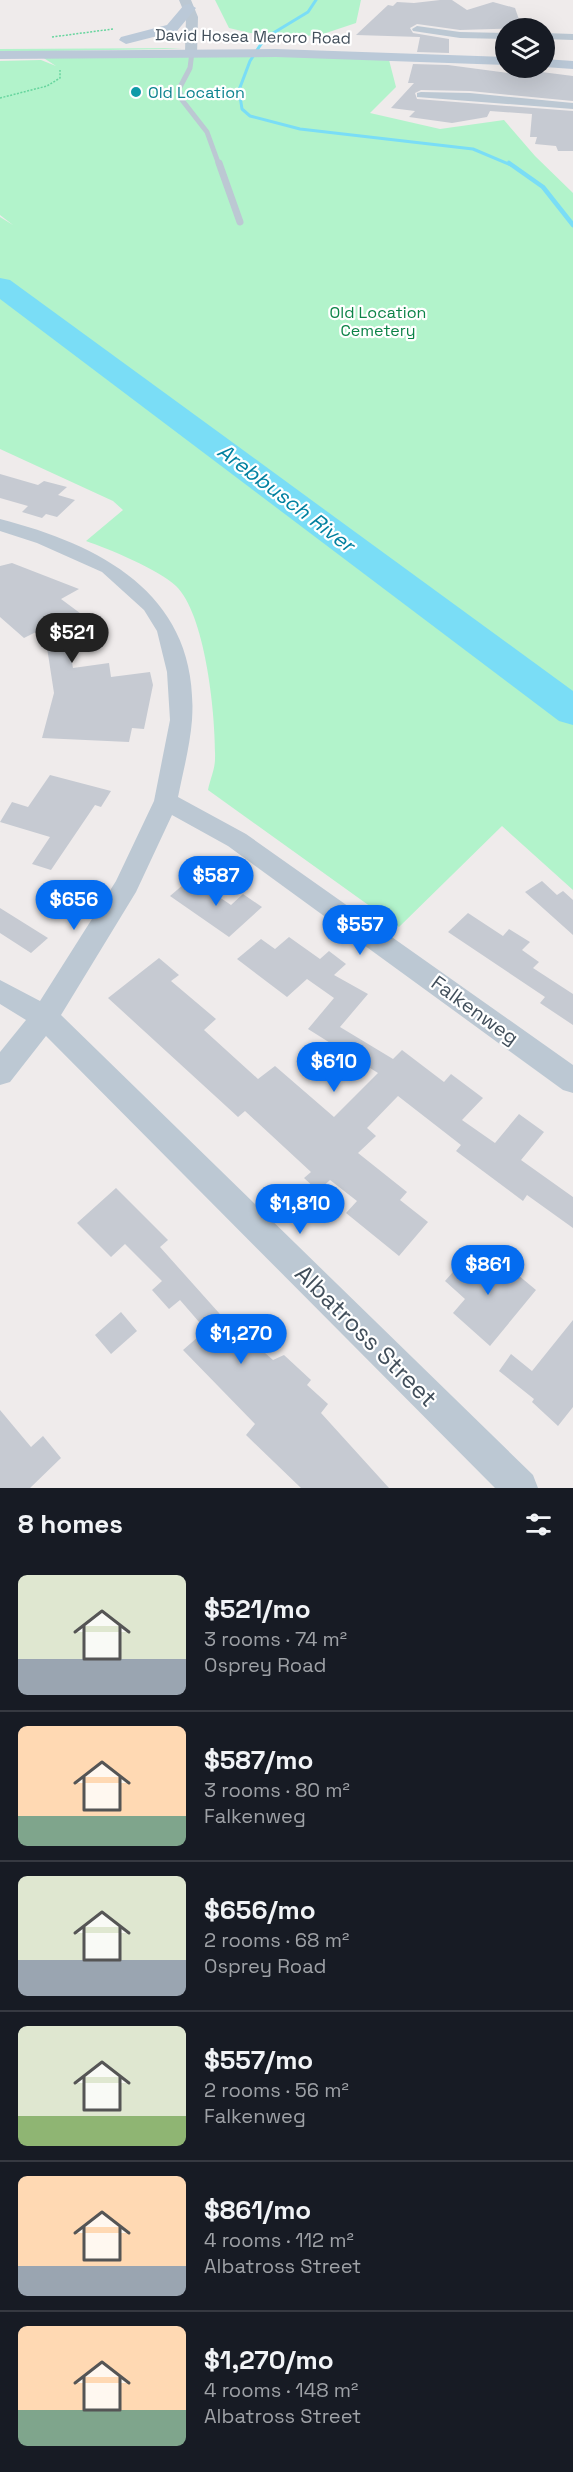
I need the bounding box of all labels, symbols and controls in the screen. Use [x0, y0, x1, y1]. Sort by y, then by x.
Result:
map controls [495, 18, 555, 78]
button: layers [495, 18, 555, 78]
street label: David Hosea Meroro Road [155, 24, 351, 49]
place label: Old Location [148, 82, 245, 103]
marker: Old Location [129, 85, 143, 99]
park label: Old Location Cemetery [330, 302, 426, 341]
water label: Arebbusch River [212, 437, 362, 559]
pin: $521 [36, 613, 108, 664]
text: $521 [50, 619, 94, 645]
pin: $587 [180, 856, 252, 907]
text: $587 [193, 862, 240, 888]
pin: $656 [38, 880, 110, 931]
text: $656 [50, 886, 98, 912]
pin: $557 [324, 905, 396, 956]
text: $557 [337, 911, 383, 937]
street label: Falkenweg [426, 970, 524, 1050]
pin: $610 [298, 1042, 370, 1093]
text: $610 [311, 1048, 357, 1074]
pin: $1,810 [251, 1184, 349, 1235]
text: $1,810 [269, 1190, 331, 1216]
pin: $861 [452, 1245, 524, 1296]
text: $861 [465, 1251, 511, 1277]
street label: Albatross Street [289, 1258, 444, 1413]
pin: $1,270 [192, 1314, 290, 1365]
text: $1,270 [210, 1320, 272, 1346]
text: 8 homes [18, 1507, 123, 1541]
icon: filters [522, 1508, 555, 1541]
text: $521/mo [204, 1592, 311, 1626]
icon: home [66, 1599, 138, 1671]
text: 3 rooms · 74 m² [204, 1626, 347, 1652]
text: Osprey Road [204, 1652, 326, 1678]
text: $587/mo [204, 1743, 313, 1777]
icon: home [66, 1750, 138, 1822]
text: 3 rooms · 80 m² [204, 1777, 350, 1803]
text: Falkenweg [204, 1803, 306, 1829]
text: $656/mo [204, 1893, 316, 1927]
icon: home [66, 1900, 138, 1972]
text: 2 rooms · 68 m² [204, 1927, 349, 1953]
text: Osprey Road [204, 1953, 326, 1979]
text: $557/mo [204, 2043, 313, 2077]
icon: home [66, 2050, 138, 2122]
text: 2 rooms · 56 m² [204, 2077, 349, 2103]
text: Falkenweg [204, 2103, 306, 2129]
text: $861/mo [204, 2193, 311, 2227]
icon: home [66, 2200, 138, 2272]
text: 4 rooms · 112 m² [204, 2227, 354, 2253]
text: Albatross Street [204, 2253, 361, 2279]
text: $1,270/mo [204, 2343, 334, 2377]
icon: home [66, 2350, 138, 2422]
text: 4 rooms · 148 m² [204, 2377, 358, 2403]
text: Albatross Street [204, 2403, 361, 2429]

